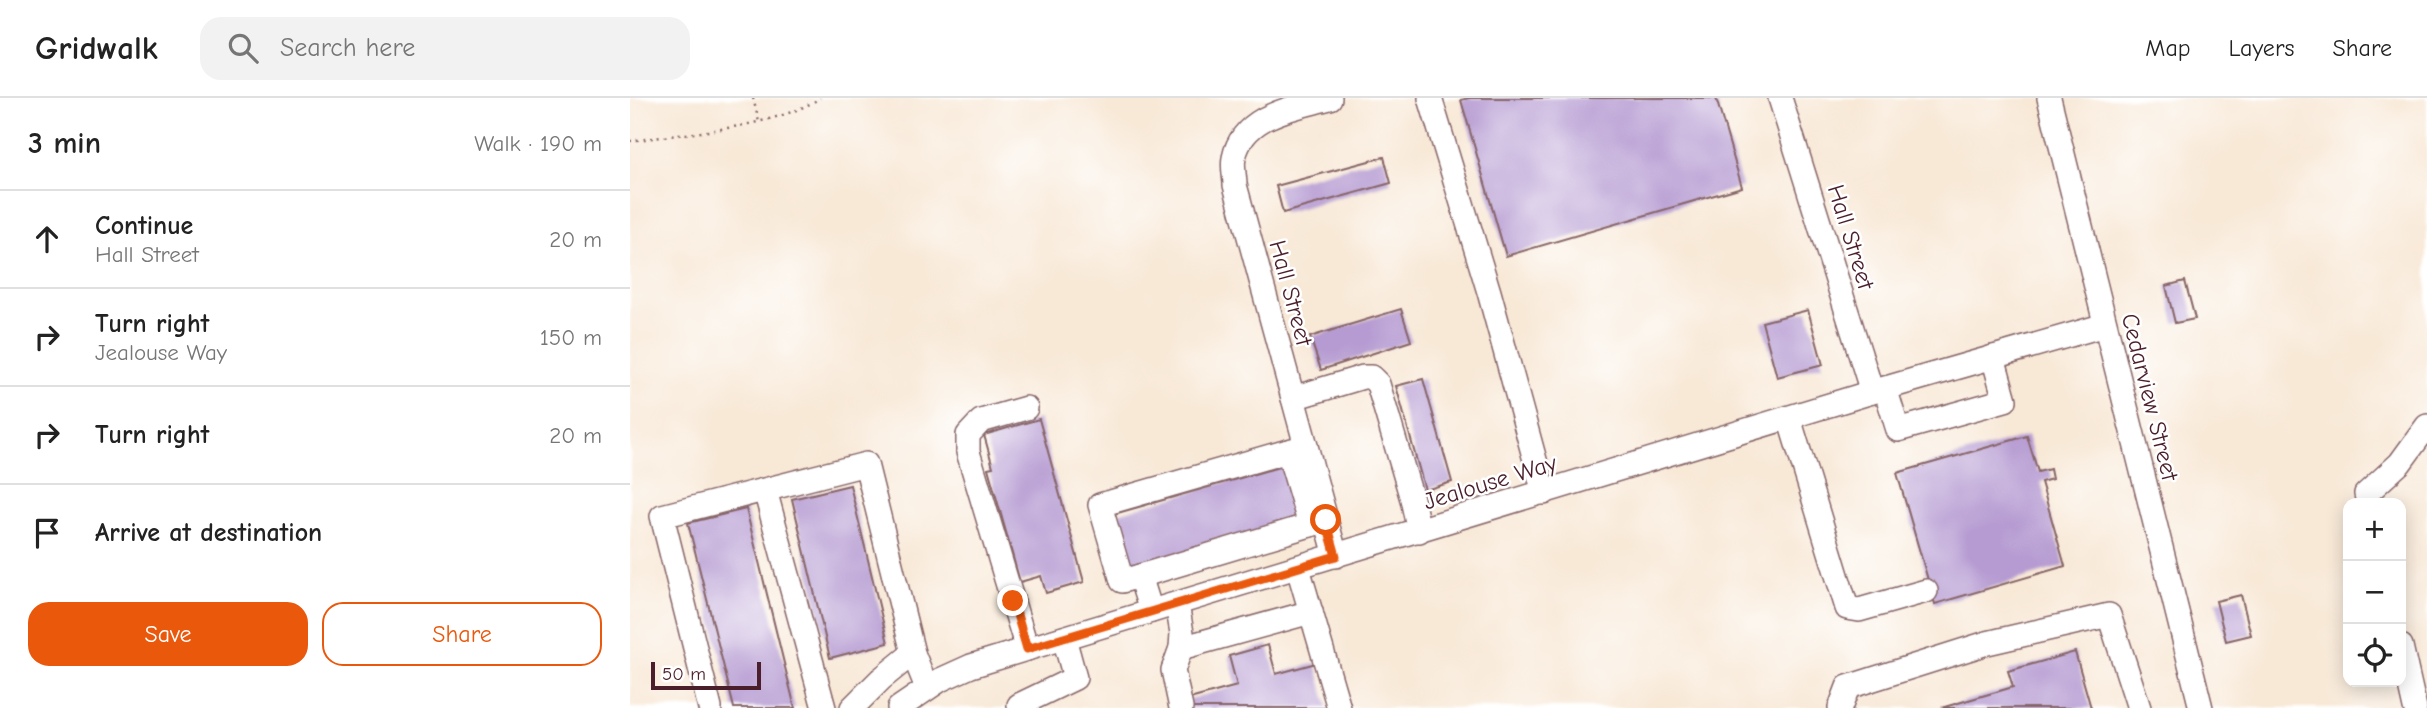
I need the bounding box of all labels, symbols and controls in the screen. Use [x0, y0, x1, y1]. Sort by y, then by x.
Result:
search box [200, 17, 690, 80]
text: Gridwalk [35, 29, 158, 67]
icon: search [224, 29, 262, 67]
text: Search here [280, 33, 415, 63]
text: Map [2145, 34, 2191, 62]
text: Layers [2229, 34, 2294, 62]
text: Share [2332, 34, 2392, 62]
text: 3 min [28, 126, 101, 161]
text: Walk · 190 m [474, 130, 602, 157]
street label: Hall Street [1822, 181, 1881, 294]
text: Continue [95, 211, 193, 241]
icon: ahead [28, 220, 66, 258]
text: 20 m [549, 226, 602, 253]
street label: Hall Street [1263, 237, 1319, 350]
text: Hall Street [95, 241, 199, 268]
text: Turn right [95, 309, 209, 339]
street label: Cedarview Street [2116, 310, 2185, 485]
icon: right [28, 318, 66, 356]
text: 150 m [540, 324, 602, 351]
text: Jealouse Way [95, 339, 227, 366]
icon: right [28, 416, 66, 454]
text: Turn right [95, 420, 209, 450]
text: 20 m [549, 422, 602, 449]
street label: Jealouse Way [1420, 448, 1560, 516]
map controls [2343, 498, 2406, 687]
button: + [2343, 498, 2406, 561]
route start [1310, 504, 1341, 535]
icon: arrive [28, 514, 66, 552]
text: Arrive at destination [95, 518, 322, 548]
button: − [2343, 561, 2406, 624]
route end [997, 585, 1028, 616]
button: Save [28, 602, 308, 666]
button: Share [322, 602, 602, 666]
button: locate [2343, 624, 2406, 687]
scale bar [651, 659, 761, 691]
text: 50 m [662, 663, 706, 685]

